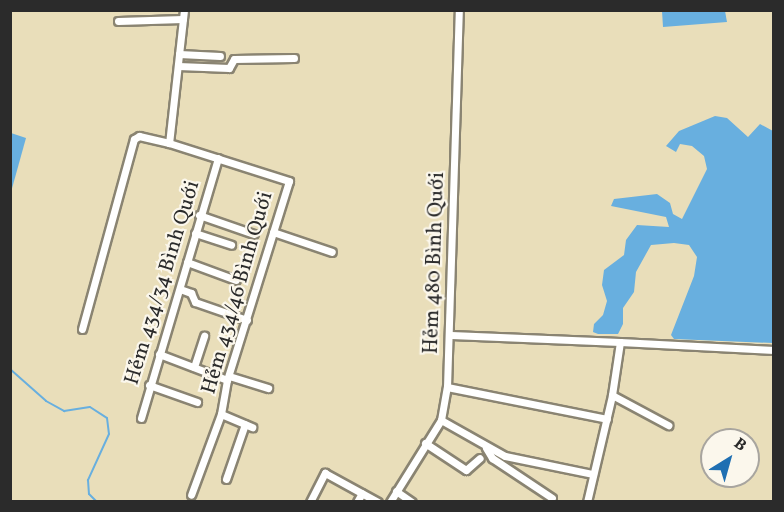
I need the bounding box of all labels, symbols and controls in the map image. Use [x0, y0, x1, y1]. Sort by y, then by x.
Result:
street label: Hẻm 480 Bình Quới [419, 172, 451, 354]
street label: Hẻm 434/34 Bình Quới [120, 178, 206, 388]
street label: Hẻm 434/46 Bình Quới [197, 189, 279, 397]
north arrow [700, 428, 760, 488]
text: B [729, 433, 751, 457]

